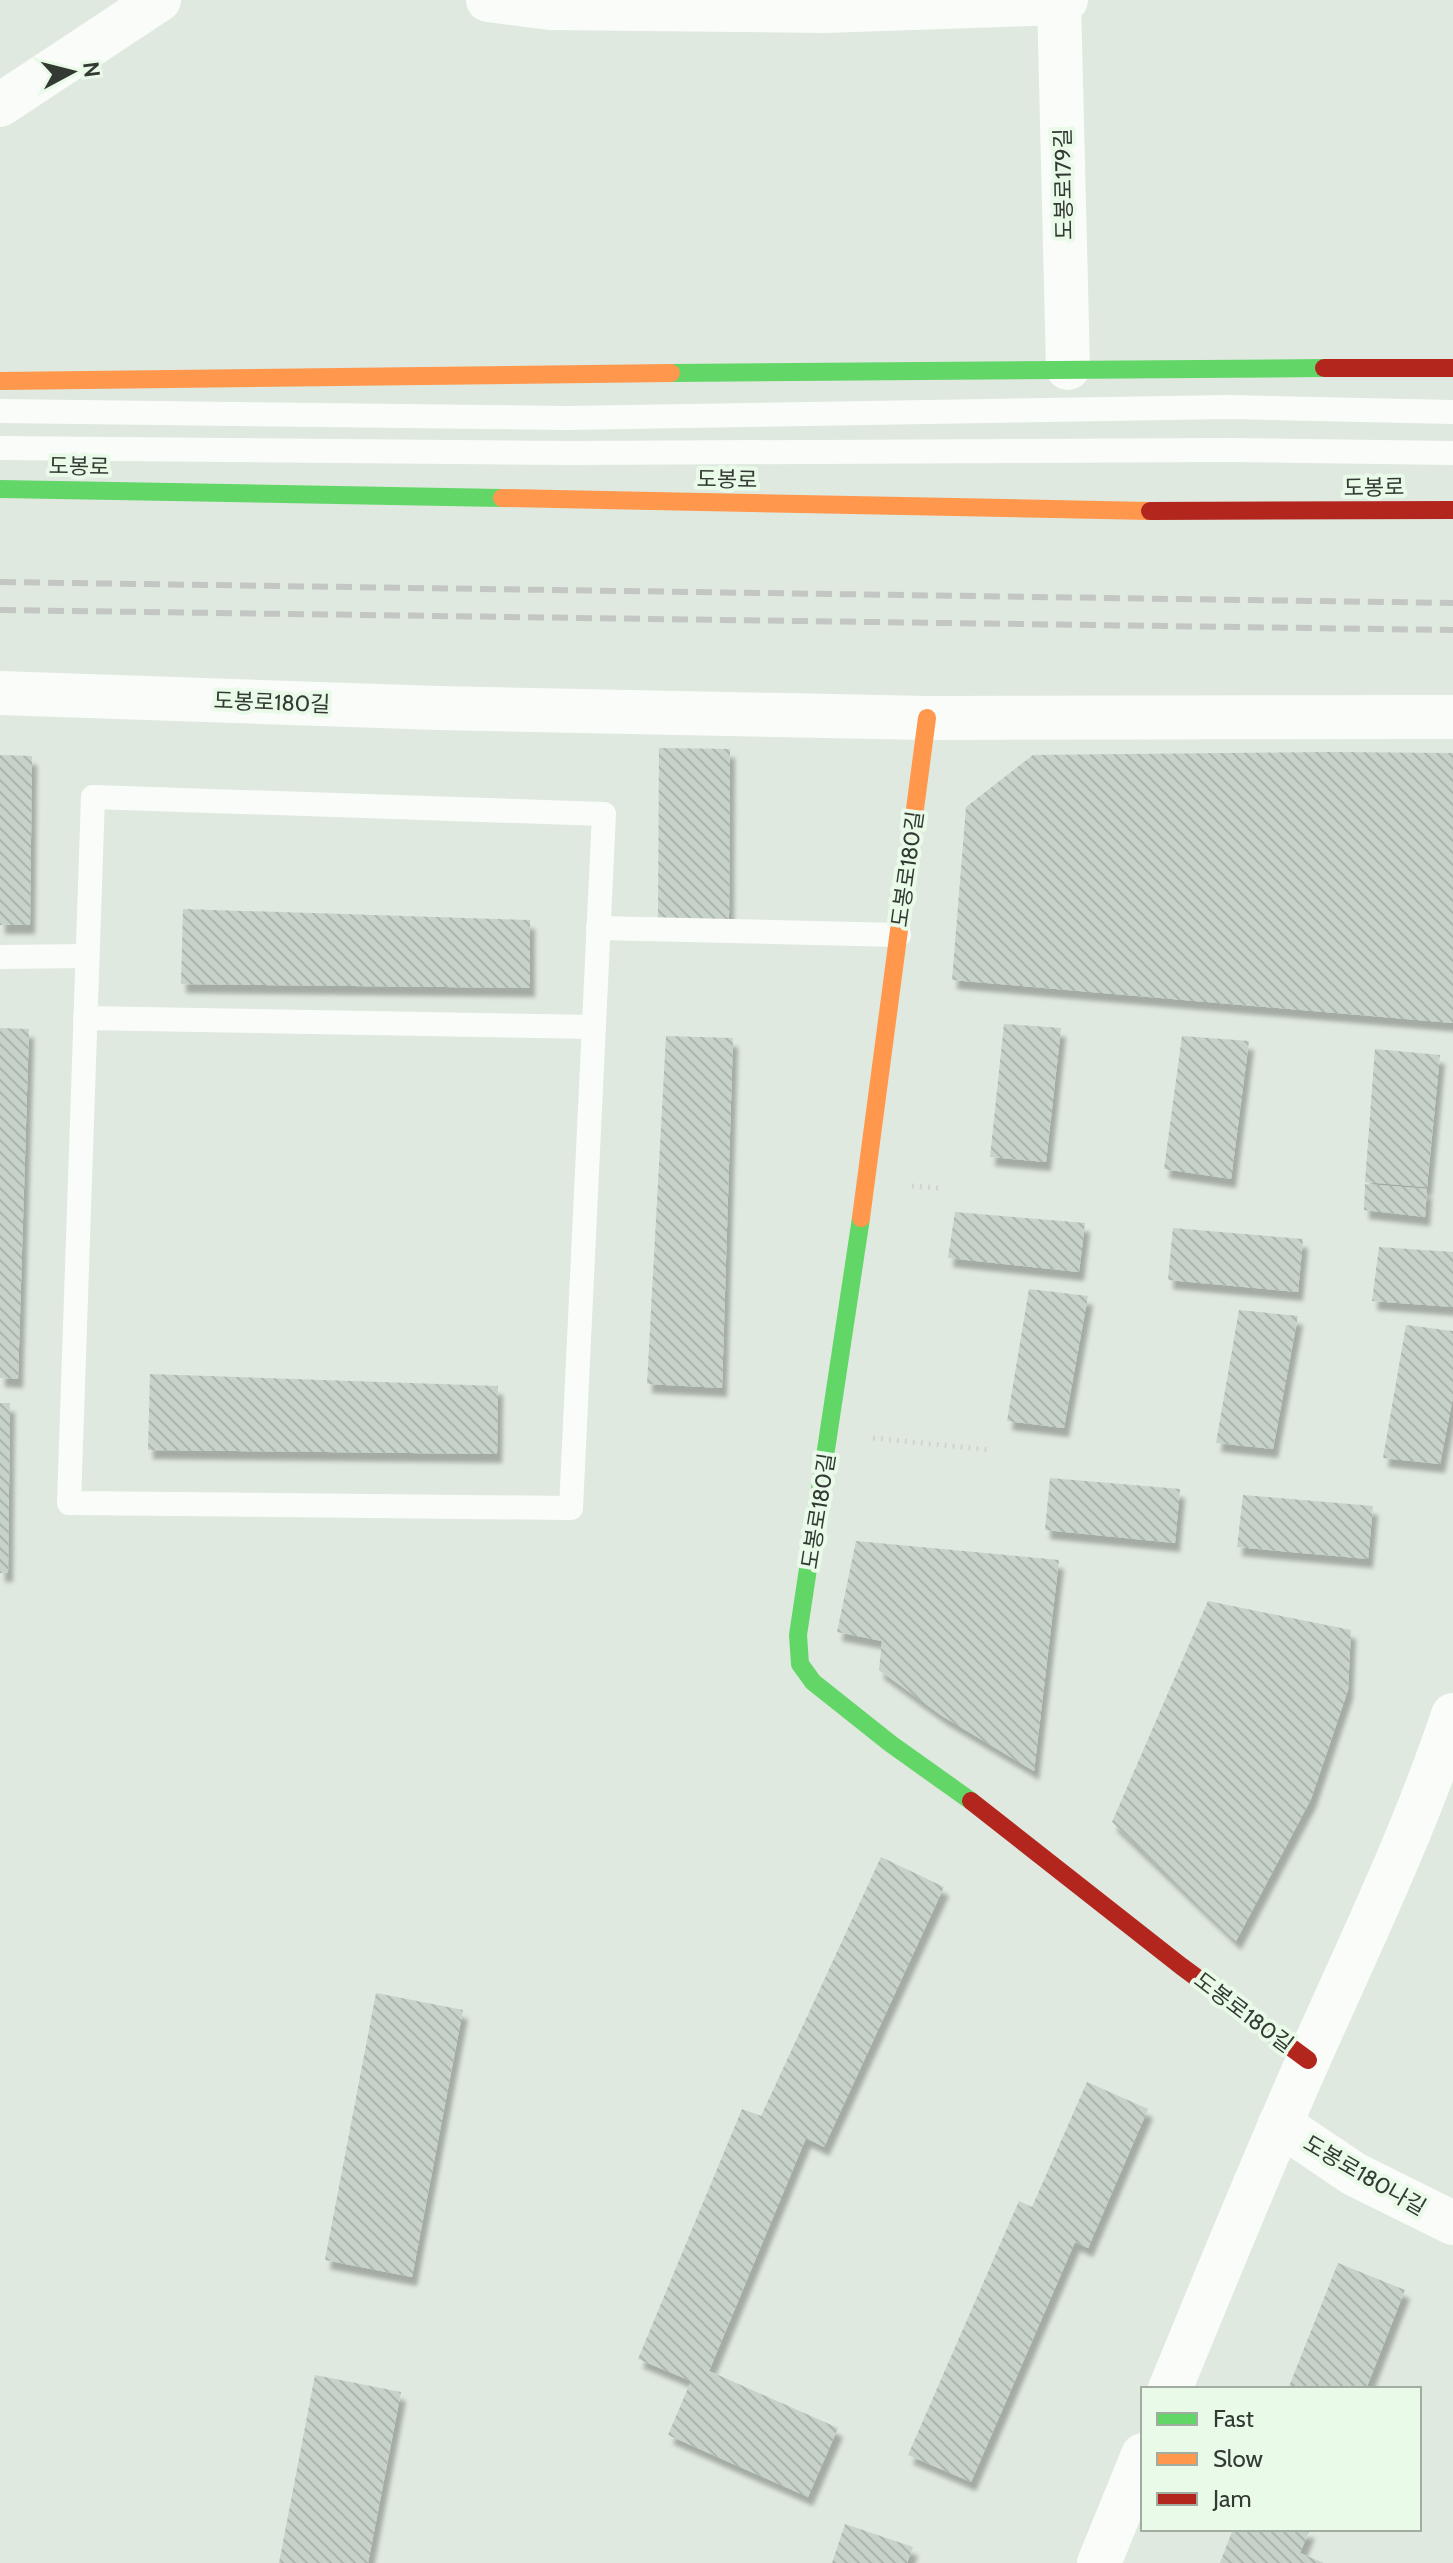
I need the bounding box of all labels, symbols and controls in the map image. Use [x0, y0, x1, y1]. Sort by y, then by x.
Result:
north arrow [32, 32, 112, 112]
text: N [77, 60, 106, 79]
street label: 도봉로179길 [1049, 128, 1078, 240]
street label: 도봉로 [48, 452, 110, 481]
street label: 도봉로 [696, 465, 758, 494]
street label: 도봉로 [1343, 473, 1405, 502]
street label: 도봉로180길 [213, 687, 331, 718]
street label: 도봉로180길 [886, 809, 929, 929]
street label: 도봉로180길 [796, 1451, 841, 1571]
street label: 도봉로180길 [1189, 1966, 1298, 2058]
street label: 도봉로180나길 [1299, 2129, 1431, 2221]
legend [1141, 2387, 1421, 2531]
text: Fast [1213, 2404, 1254, 2433]
text: Slow [1213, 2444, 1263, 2473]
text: Jam [1212, 2484, 1251, 2513]

